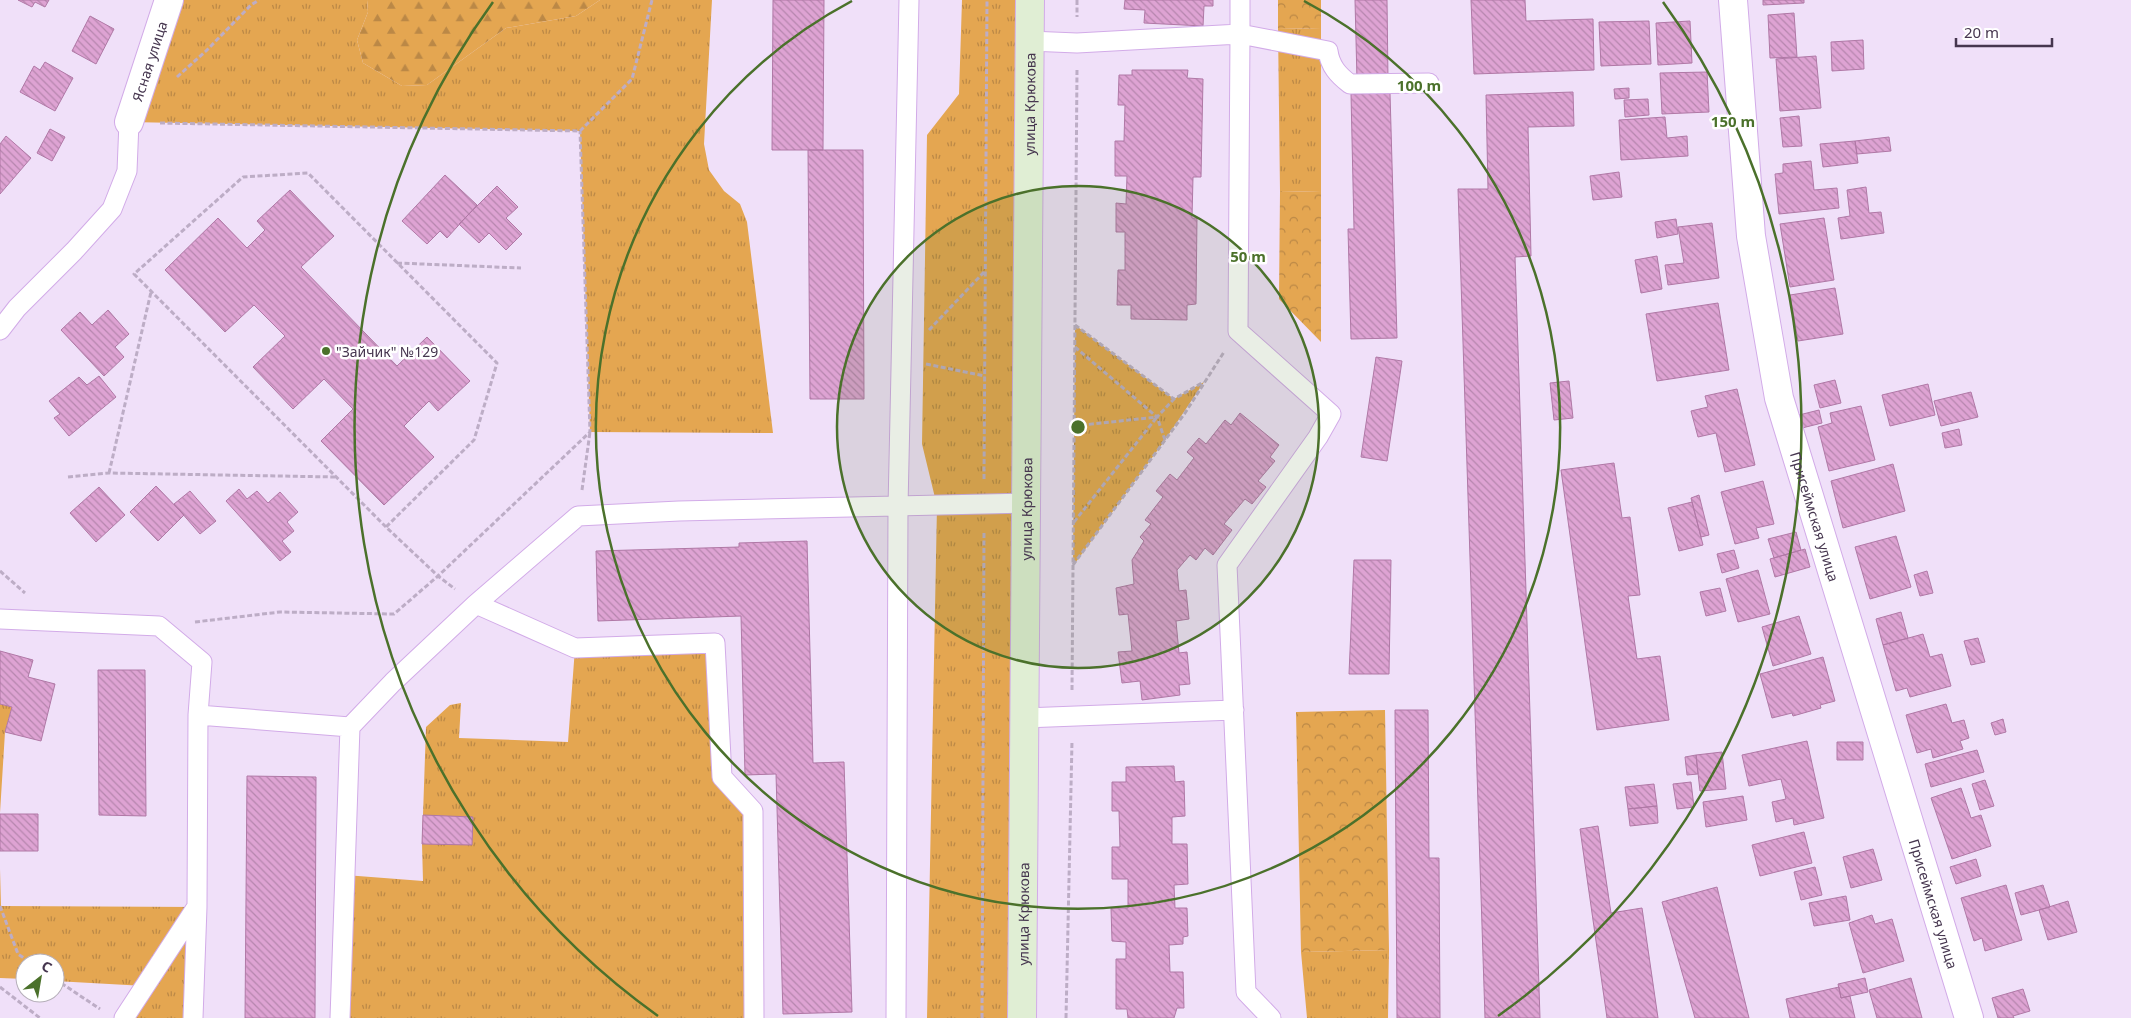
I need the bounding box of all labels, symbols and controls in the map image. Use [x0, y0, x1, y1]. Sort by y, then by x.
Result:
scale bar [1956, 15, 2052, 47]
street label: Ясная улица [127, 18, 171, 104]
text: 20 m [1964, 22, 1999, 42]
street label: улица Крюкова [1019, 52, 1039, 156]
text: 100 m [1397, 75, 1441, 95]
text: 150 m [1711, 111, 1755, 131]
text: 50 m [1230, 246, 1266, 266]
place label: "Зайчик" №129 [336, 342, 438, 361]
marker: "Зайчик" №129 [320, 345, 332, 357]
centre of rings [1069, 418, 1087, 436]
street label: Присеймская улица [1786, 449, 1844, 584]
street label: улица Крюкова [1016, 457, 1036, 561]
street label: Присеймская улица [1905, 836, 1963, 971]
street label: улица Крюкова [1013, 862, 1033, 966]
north arrow [15, 953, 65, 1003]
text: С [38, 956, 56, 977]

